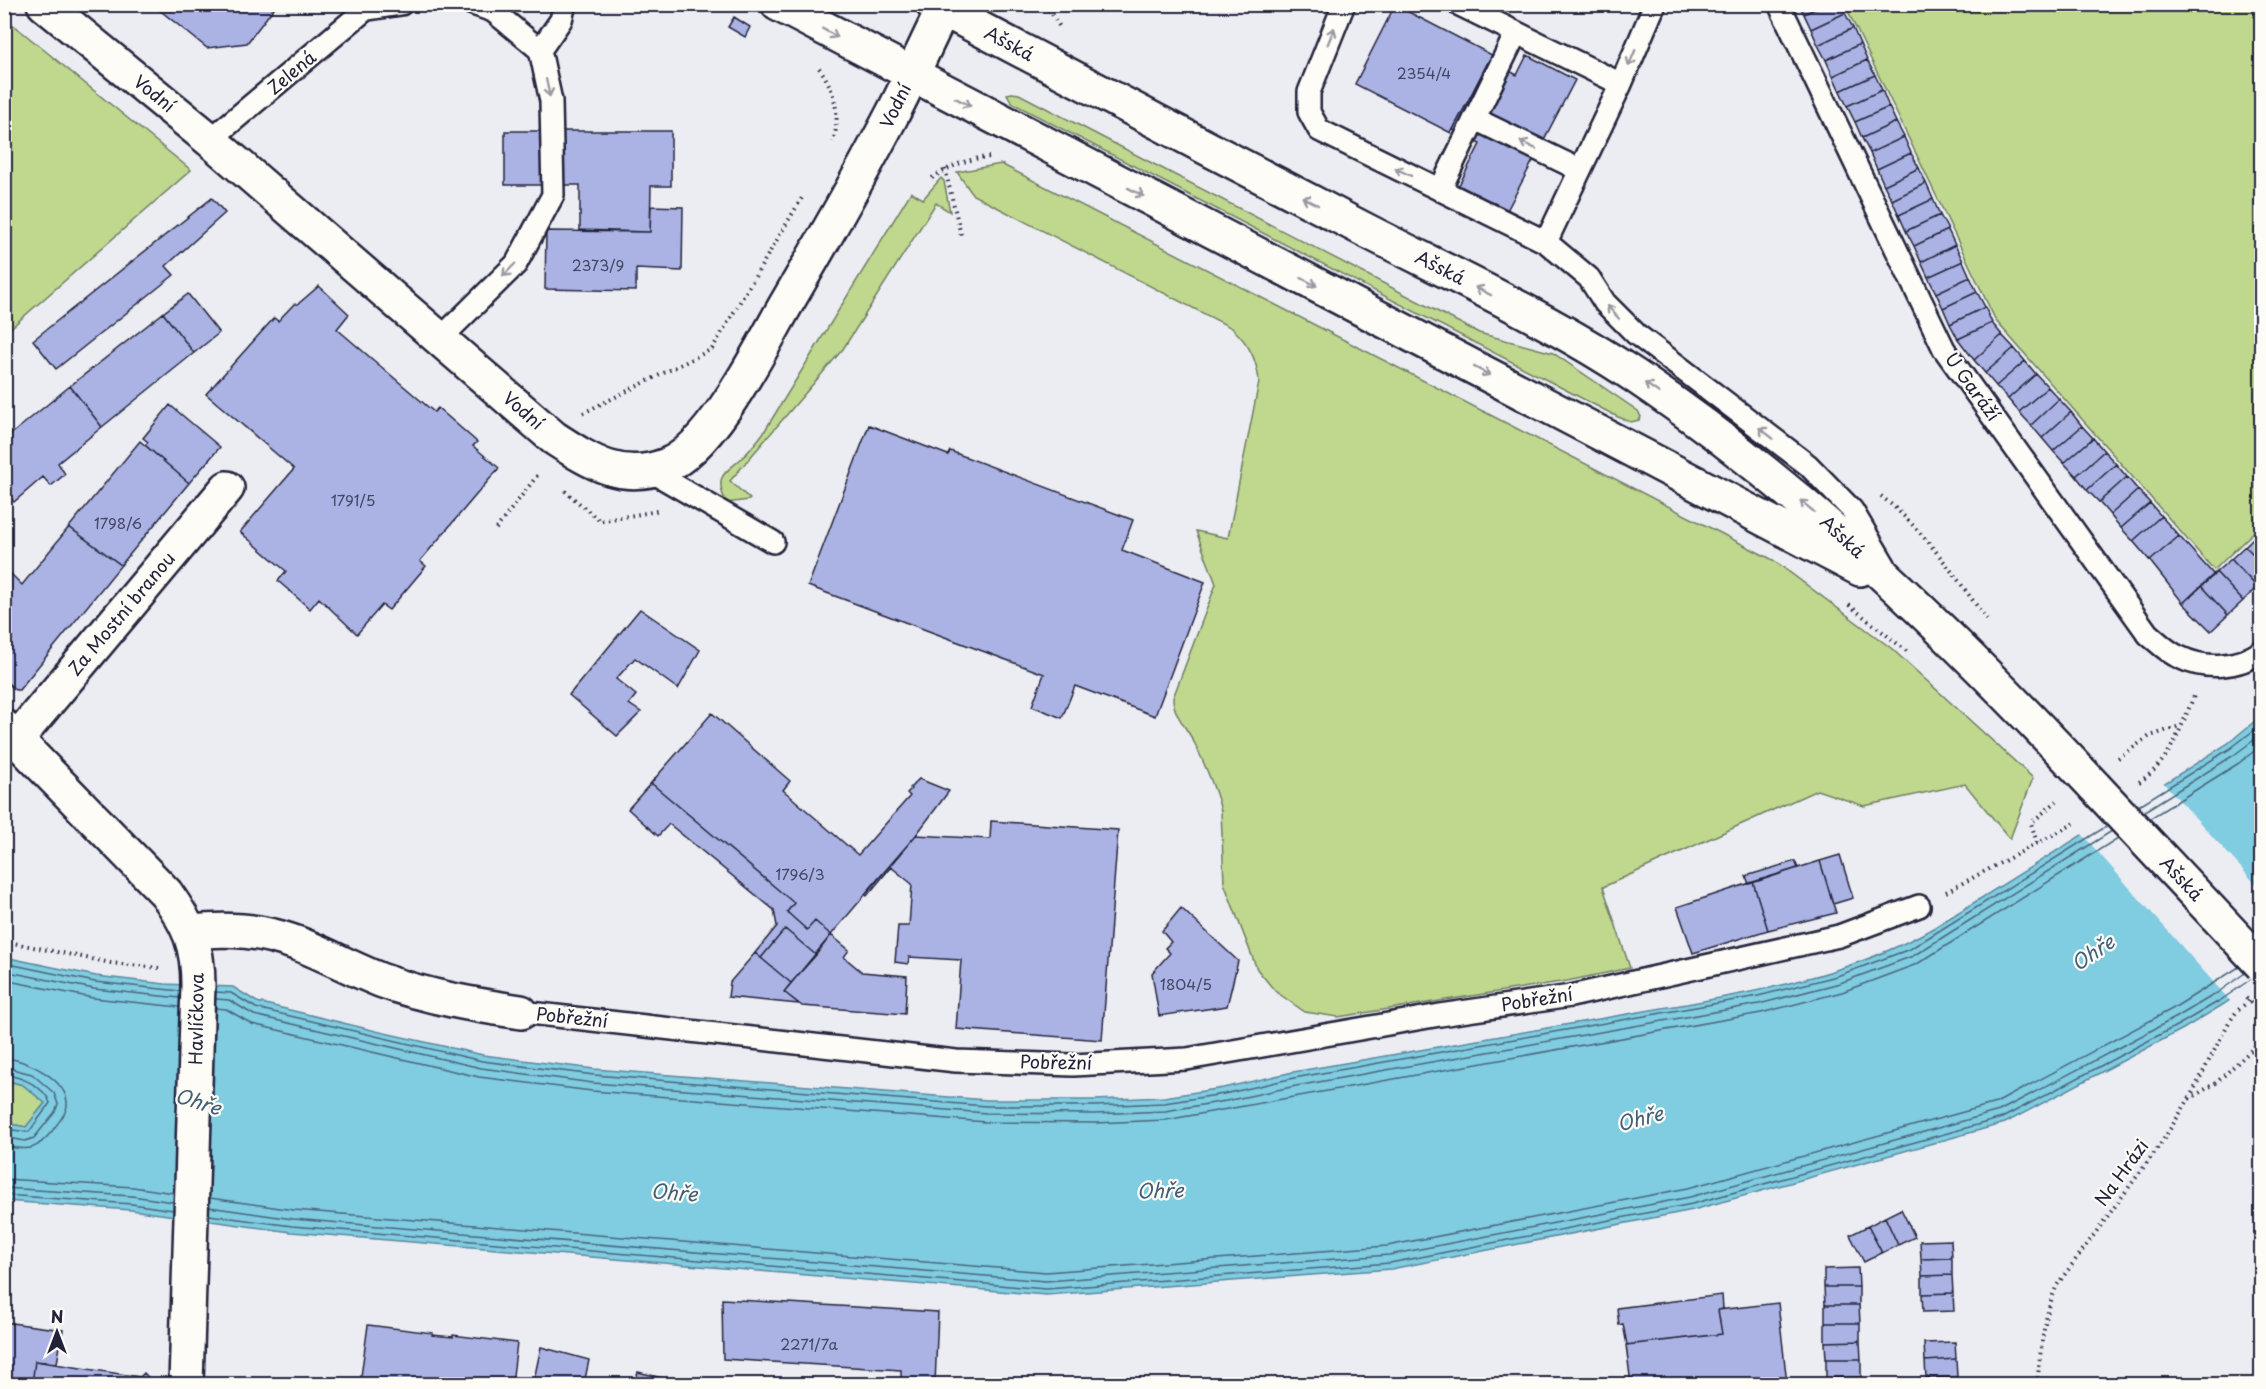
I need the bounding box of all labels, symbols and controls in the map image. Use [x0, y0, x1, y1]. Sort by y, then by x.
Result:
street label: Ašská [980, 18, 1040, 67]
one-way arrow [821, 27, 838, 39]
one-way arrow [1326, 27, 1337, 46]
street label: Zelená [261, 43, 322, 100]
one-way arrow [1626, 49, 1637, 67]
house number: 2354/4 [1397, 61, 1451, 84]
street label: Vodní [128, 68, 182, 118]
one-way arrow [543, 78, 555, 97]
street label: Vodní [872, 78, 917, 132]
one-way arrow [954, 96, 971, 108]
one-way arrow [1519, 139, 1537, 150]
one-way arrow [1394, 165, 1412, 177]
one-way arrow [1127, 187, 1145, 198]
one-way arrow [1302, 195, 1319, 207]
street label: Ašská [1411, 243, 1471, 291]
house number: 2373/9 [572, 253, 624, 276]
one-way arrow [502, 263, 516, 278]
one-way arrow [1300, 276, 1318, 288]
one-way arrow [1475, 285, 1492, 297]
one-way arrow [1606, 305, 1620, 320]
street label: U Garáží [1939, 346, 2008, 426]
one-way arrow [1473, 366, 1491, 377]
one-way arrow [1644, 382, 1661, 394]
street label: Vodní [497, 384, 551, 436]
one-way arrow [1759, 427, 1775, 439]
house number: 1791/5 [331, 488, 375, 511]
one-way arrow [1799, 499, 1815, 512]
street label: Ašská [1815, 508, 1872, 564]
house number: 1798/6 [94, 511, 142, 534]
street label: Za Mostní branou [61, 545, 181, 681]
street label: Ašská [2154, 849, 2210, 907]
house number: 1796/3 [775, 862, 825, 885]
water label: Ohře [2065, 926, 2121, 978]
house number: 1804/5 [1160, 972, 1212, 995]
street label: Havlíčkova [181, 973, 210, 1065]
street label: Pobřežní [1499, 979, 1575, 1017]
street label: Pobřežní [535, 999, 610, 1034]
street label: Pobřežní [1020, 1047, 1093, 1076]
water label: Ohře [171, 1080, 227, 1123]
water label: Ohře [1613, 1097, 1668, 1139]
street label: Na Hrázi [2087, 1133, 2154, 1211]
water label: Ohře [650, 1175, 700, 1209]
water label: Ohře [1136, 1175, 1185, 1205]
north arrow [27, 1302, 87, 1362]
text: N [51, 1304, 63, 1328]
house number: 2271/7a [780, 1332, 839, 1355]

